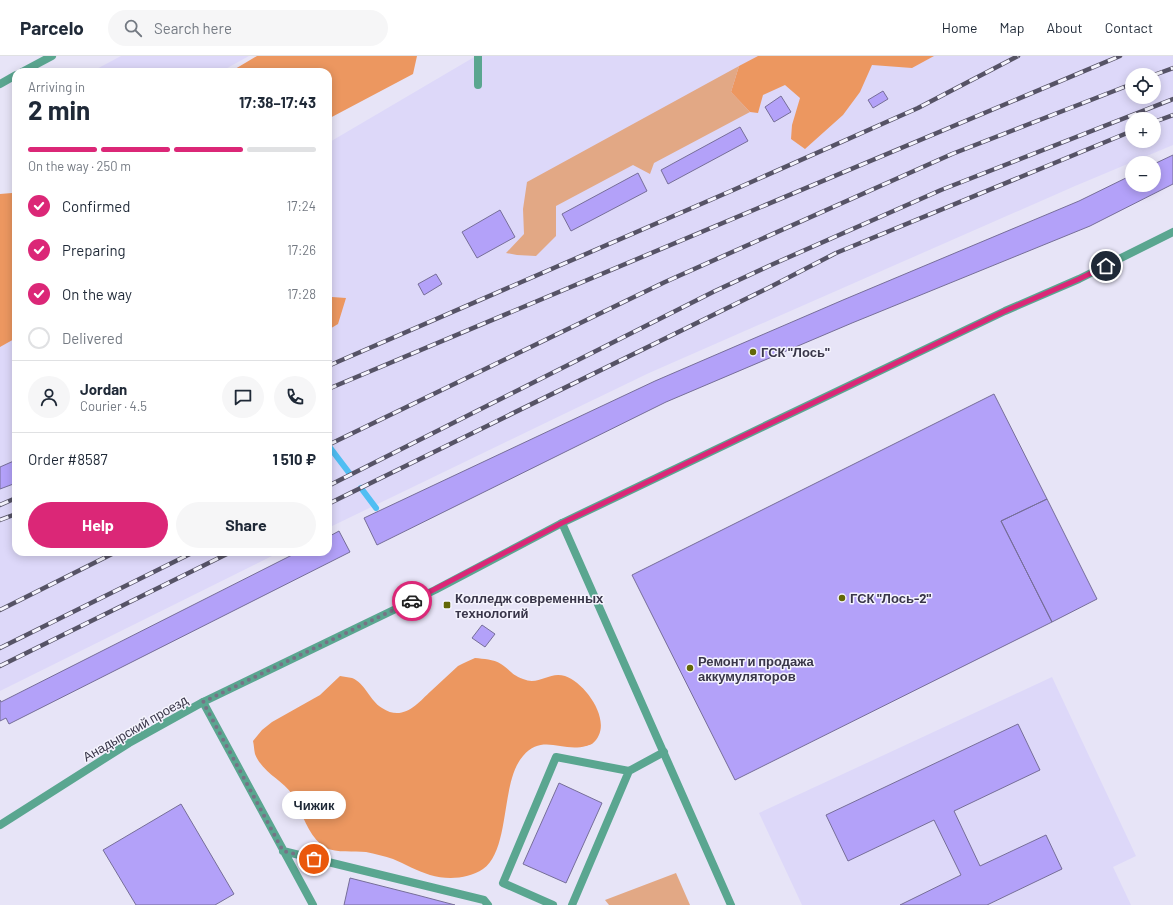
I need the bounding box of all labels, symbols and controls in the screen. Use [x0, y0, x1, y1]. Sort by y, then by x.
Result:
search box [108, 10, 388, 46]
text: Parcelo [20, 16, 84, 39]
icon: search [122, 17, 144, 39]
text: Search here [154, 19, 232, 37]
text: Home [942, 19, 978, 36]
text: Map [1000, 19, 1024, 36]
text: About [1046, 19, 1083, 36]
text: Contact [1105, 19, 1153, 36]
map controls [1125, 68, 1161, 192]
button: locate [1125, 68, 1161, 104]
text: Arriving in [28, 79, 85, 95]
text: 17:38–17:43 [239, 93, 316, 111]
text: 2 min [28, 94, 90, 125]
button: + [1125, 112, 1161, 148]
button: − [1125, 156, 1161, 192]
text: On the way · 250 m [28, 158, 131, 174]
icon: check [28, 195, 50, 217]
text: Confirmed [62, 197, 130, 215]
text: 17:24 [287, 198, 316, 214]
icon: check [28, 239, 50, 261]
text: Preparing [62, 241, 126, 259]
text: 17:26 [287, 242, 316, 258]
pin [1089, 249, 1123, 283]
icon: home [1095, 255, 1117, 277]
icon: check [28, 283, 50, 305]
text: On the way [62, 285, 132, 303]
text: 17:28 [287, 286, 316, 302]
text: Delivered [62, 329, 123, 347]
place label: ГСК "Лось" [761, 344, 830, 360]
marker: ГСК "Лось" [748, 347, 758, 357]
button: person [28, 376, 70, 418]
button: chat [222, 376, 264, 418]
button: phone [274, 376, 316, 418]
text: Jordan [80, 380, 127, 398]
text: Courier · 4.5 [80, 398, 147, 414]
text: Order #8587 [28, 450, 108, 468]
text: 1 510 ₽ [272, 450, 316, 468]
button: Help [28, 502, 168, 548]
button: Share [176, 502, 316, 548]
courier [392, 581, 432, 621]
icon: car [401, 590, 423, 612]
place label: Колледж современных технологий [455, 590, 604, 621]
place label: ГСК "Лось-2" [850, 590, 931, 606]
marker: ГСК "Лось-2" [837, 593, 847, 603]
marker: Колледж современных технологий [442, 600, 452, 610]
place label: Ремонт и продажа аккумуляторов [698, 653, 815, 684]
marker: Ремонт и продажа аккумуляторов [685, 663, 695, 673]
street label: Анадырский проезд [80, 691, 191, 764]
callout: Чижик [282, 791, 346, 819]
text: Чижик [294, 797, 334, 813]
pin [297, 842, 331, 876]
icon: bag [303, 848, 325, 870]

